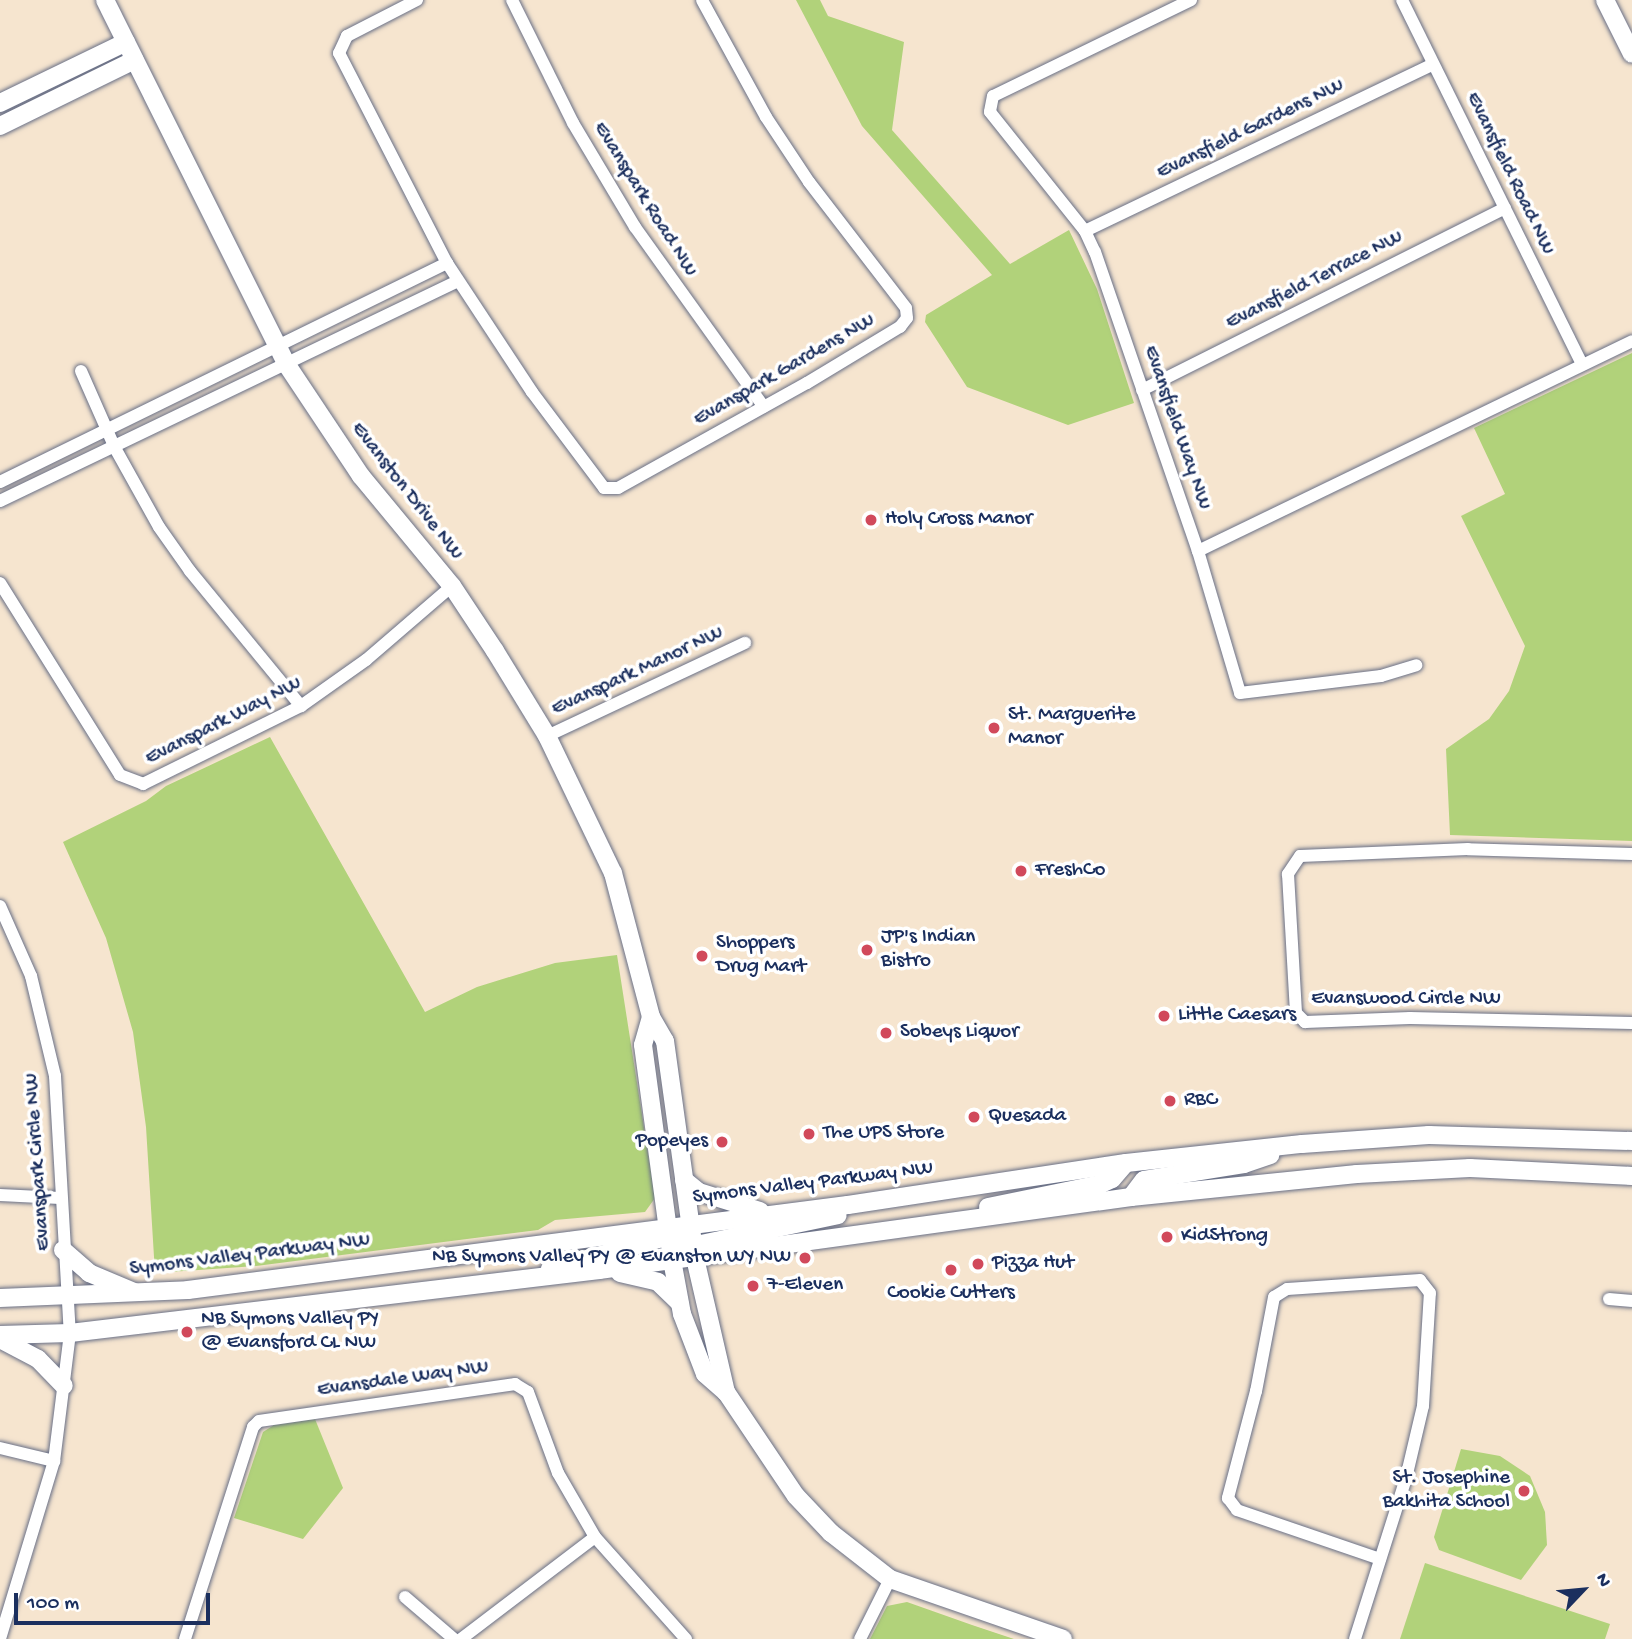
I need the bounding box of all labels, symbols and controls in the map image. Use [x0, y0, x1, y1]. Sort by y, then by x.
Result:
street label: Evansfield Gardens NW [1153, 74, 1349, 186]
street label: Evansfield Road NW [1459, 89, 1559, 259]
street label: Evanspark Road NW [586, 118, 702, 282]
street label: Evansfield Terrace NW [1222, 225, 1408, 337]
street label: Evanspark Gardens NW [690, 309, 880, 433]
street label: Evansfield Way NW [1136, 343, 1216, 513]
street label: Evanston Drive NW [344, 418, 468, 566]
place label: Holy Cross Manor [885, 507, 1033, 533]
marker: Holy Cross Manor [863, 512, 879, 528]
street label: Evanspark Manor NW [548, 621, 728, 723]
street label: Evanspark Way NW [142, 672, 306, 772]
place label: St. Marguerite Manor [1008, 703, 1136, 753]
marker: St. Marguerite Manor [986, 720, 1002, 736]
place label: FreshCo [1035, 858, 1105, 884]
marker: FreshCo [1013, 863, 1029, 879]
place label: JP's Indian Bistro [881, 925, 975, 975]
place label: Shoppers Drug Mart [716, 931, 806, 981]
marker: JP's Indian Bistro [859, 942, 875, 958]
marker: Shoppers Drug Mart [694, 948, 710, 964]
street label: Evanswood Circle NW [1311, 987, 1501, 1013]
place label: Little Caesars [1178, 1003, 1296, 1029]
marker: Little Caesars [1156, 1008, 1172, 1024]
place label: Sobeys Liquor [900, 1020, 1019, 1046]
marker: Sobeys Liquor [878, 1025, 894, 1041]
street label: Evanspark Circle NW [20, 1072, 58, 1252]
place label: RBC [1184, 1088, 1217, 1114]
marker: RBC [1162, 1093, 1178, 1109]
place label: Quesada [988, 1104, 1066, 1130]
marker: Quesada [966, 1109, 982, 1125]
place label: The UPS Store [823, 1121, 944, 1147]
marker: The UPS Store [801, 1126, 817, 1142]
place label: Popeyes [635, 1129, 708, 1155]
marker: Popeyes [714, 1134, 730, 1150]
street label: Symons Valley Parkway NW [691, 1157, 935, 1211]
place label: KidStrong [1181, 1224, 1268, 1250]
street label: Symons Valley Parkway NW [128, 1229, 372, 1283]
marker: KidStrong [1159, 1229, 1175, 1245]
place label: NB Symons Valley PY @ Evanston WY NW [432, 1245, 791, 1271]
marker: NB Symons Valley PY @ Evanston WY NW [797, 1250, 813, 1266]
place label: Pizza Hut [992, 1251, 1074, 1277]
marker: Pizza Hut [970, 1256, 986, 1272]
marker: Cookie Cutters [943, 1262, 959, 1278]
place label: 7-Eleven [767, 1273, 843, 1299]
marker: 7-Eleven [745, 1278, 761, 1294]
place label: Cookie Cutters [887, 1281, 1015, 1307]
place label: NB Symons Valley PY @ Evansford CL NW [201, 1307, 379, 1357]
marker: NB Symons Valley PY @ Evansford CL NW [179, 1324, 195, 1340]
street label: Evansdale Way NW [316, 1356, 490, 1404]
place label: St. Josephine Bakhita School [1383, 1466, 1510, 1516]
marker: St. Josephine Bakhita School [1516, 1483, 1532, 1499]
north arrow [1548, 1555, 1618, 1625]
text: N [1589, 1570, 1615, 1591]
scale bar [18, 1580, 214, 1624]
text: 100 m [27, 1592, 79, 1617]

